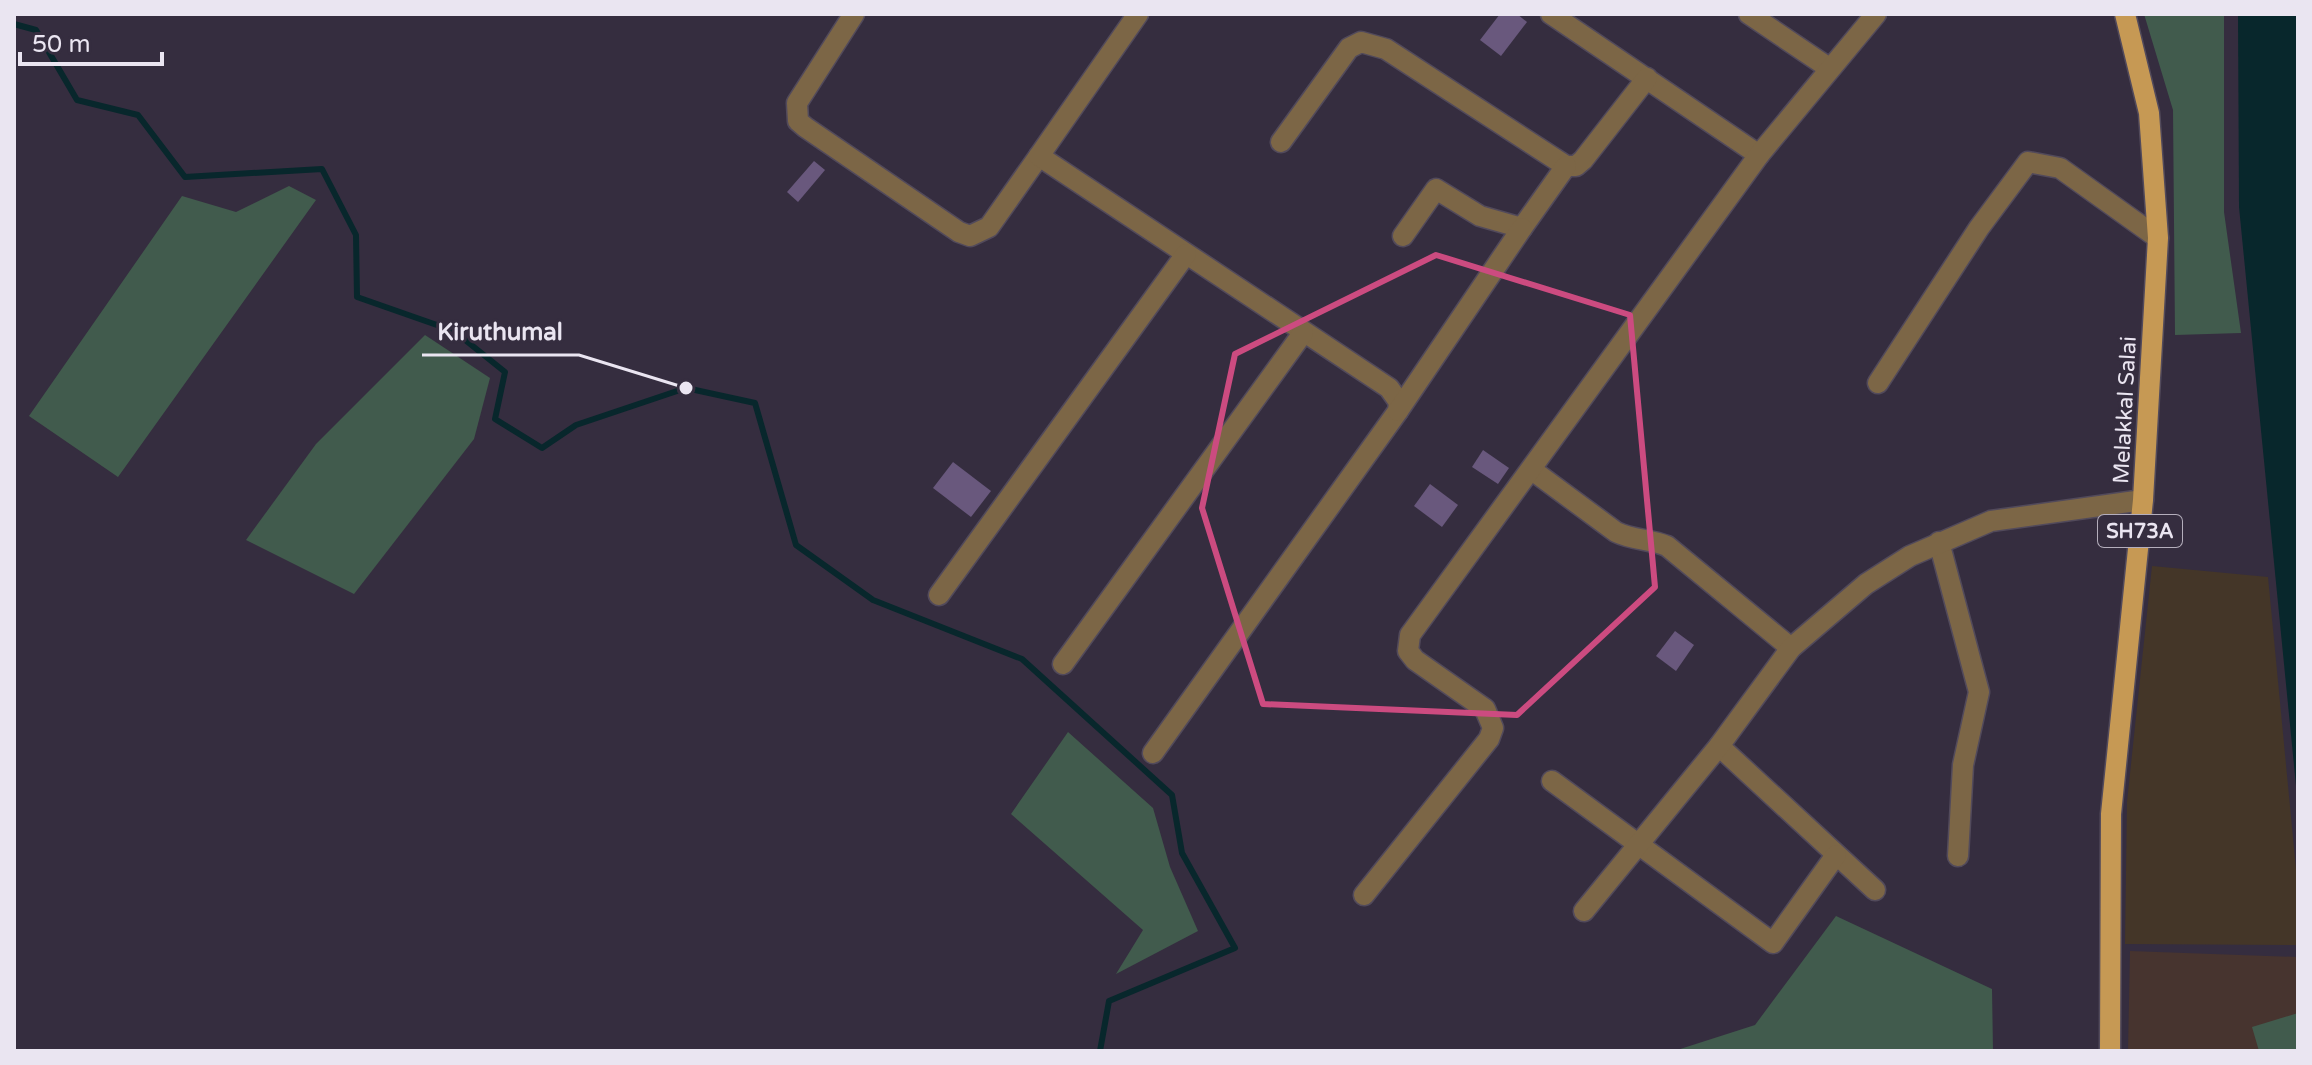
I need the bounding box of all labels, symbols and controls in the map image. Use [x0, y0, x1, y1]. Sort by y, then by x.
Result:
scale bar [20, 16, 162, 66]
text: 50 m [32, 30, 90, 59]
callout: Kiruthumal [422, 307, 579, 355]
text: Kiruthumal [437, 318, 563, 347]
street label: Melakkal Salai [2108, 336, 2142, 485]
road number: SH73A [2098, 515, 2182, 547]

